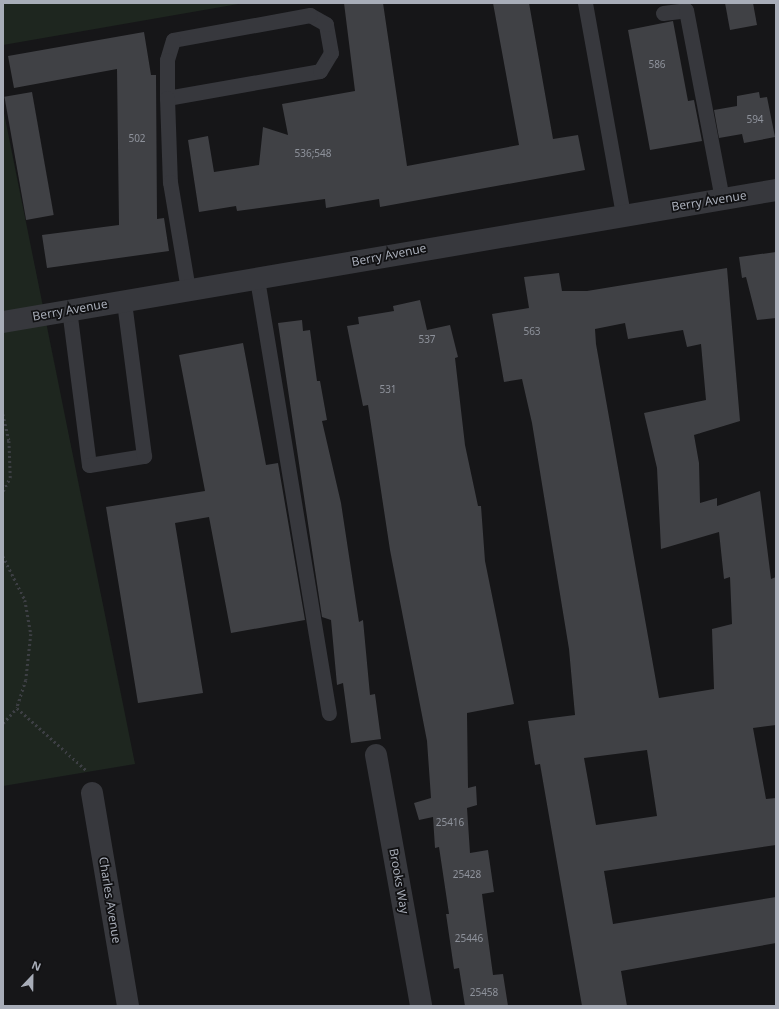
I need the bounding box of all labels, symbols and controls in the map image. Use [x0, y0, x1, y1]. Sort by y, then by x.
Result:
house number: 586 [648, 59, 666, 71]
house number: 594 [746, 114, 764, 126]
house number: 502 [128, 133, 146, 145]
house number: 536;548 [295, 148, 331, 160]
street label: Berry Avenue [670, 188, 748, 214]
street label: Berry Avenue [350, 241, 428, 269]
street label: Berry Avenue [31, 296, 109, 324]
house number: 563 [523, 326, 541, 338]
house number: 537 [418, 334, 436, 346]
house number: 531 [379, 384, 397, 396]
house number: 25416 [436, 817, 464, 829]
street label: Brooks Way [386, 847, 412, 915]
street label: Charles Avenue [96, 856, 124, 944]
house number: 25428 [453, 869, 481, 881]
house number: 25446 [455, 933, 483, 945]
north arrow [12, 957, 52, 997]
text: N [30, 957, 44, 974]
house number: 25458 [470, 987, 498, 999]

